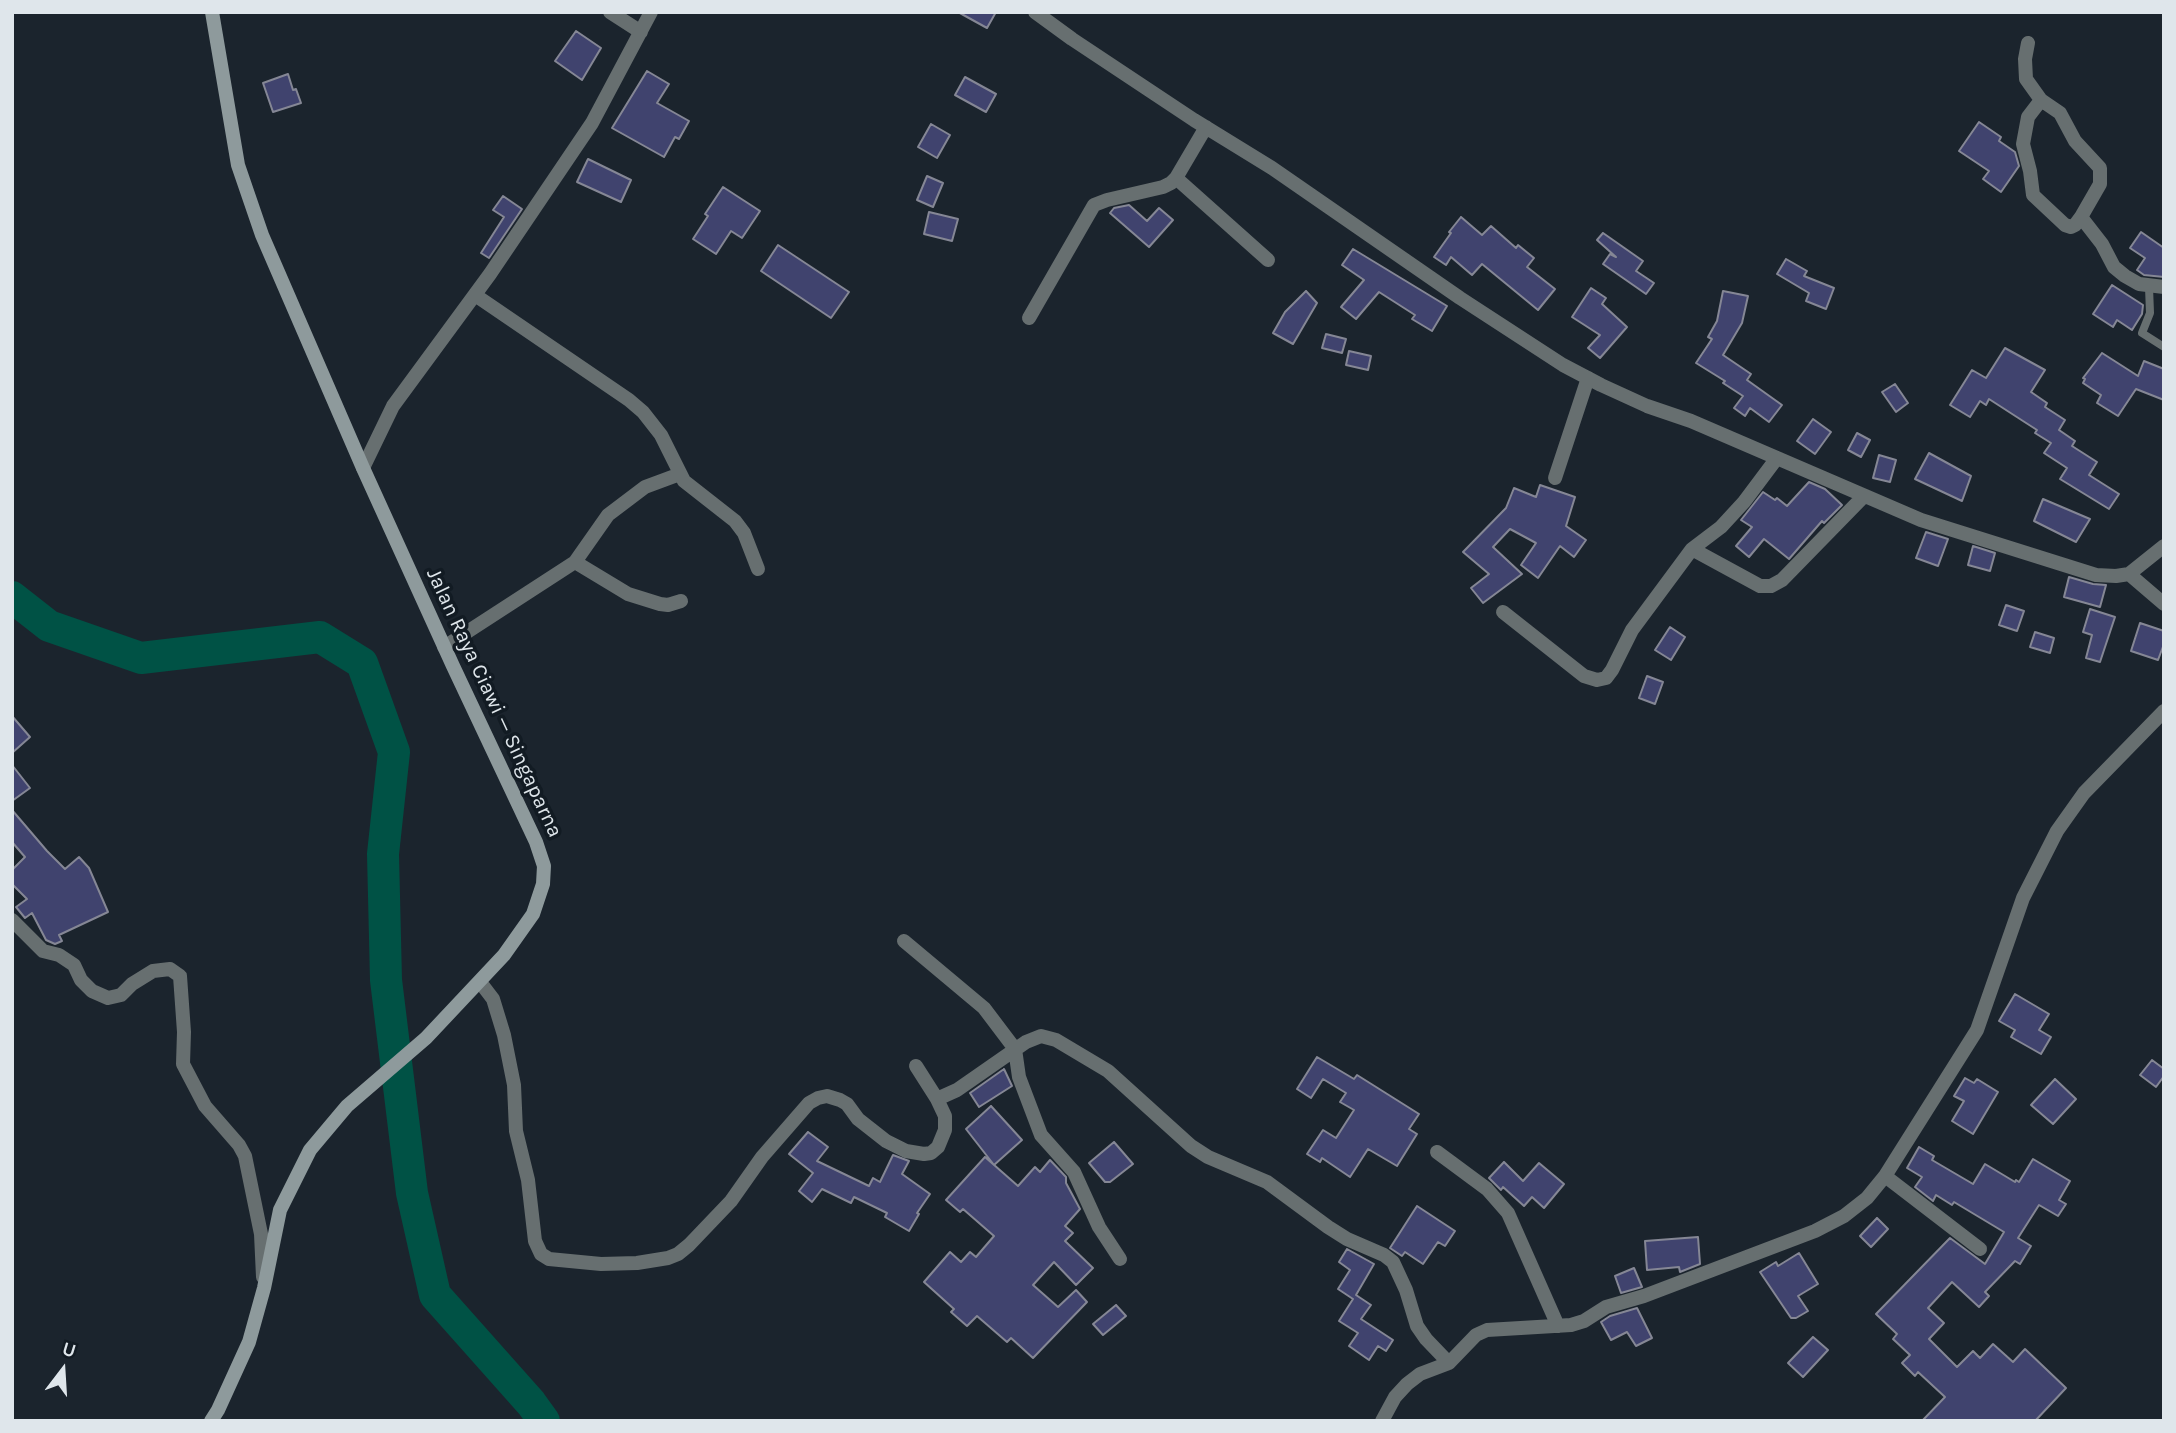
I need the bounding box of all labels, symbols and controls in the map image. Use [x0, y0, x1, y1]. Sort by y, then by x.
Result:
street label: Jalan Raya Ciawi — Singaparna [420, 564, 568, 842]
north arrow [28, 1335, 98, 1405]
text: U [60, 1337, 79, 1362]

